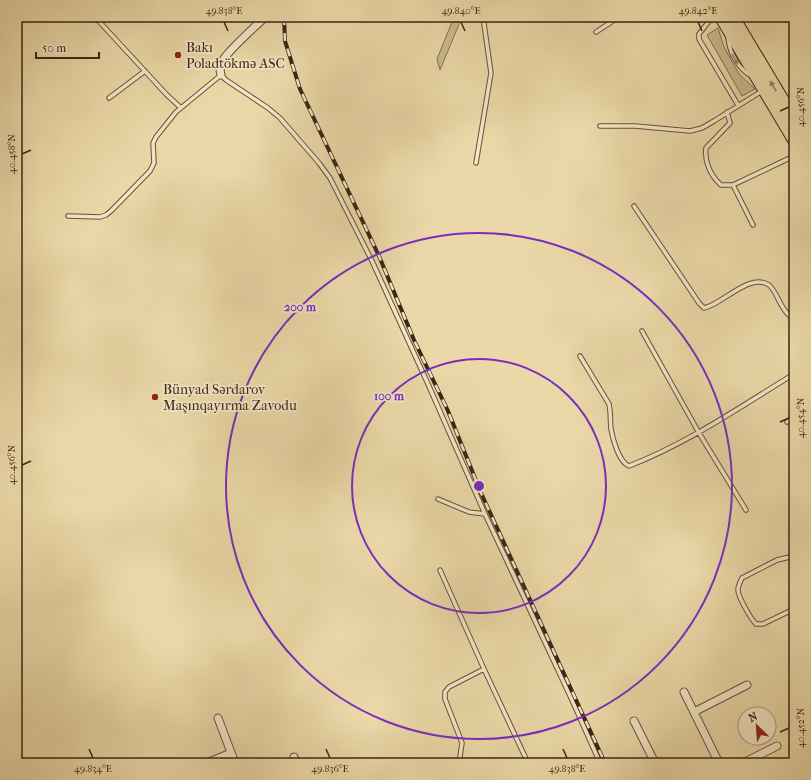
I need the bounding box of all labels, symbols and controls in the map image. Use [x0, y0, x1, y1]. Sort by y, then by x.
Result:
text: 49.838°E [206, 5, 242, 17]
text: 49.840°E [441, 5, 481, 17]
text: 49.842°E [679, 5, 717, 17]
scale bar [36, 34, 99, 60]
place label: Bakı Poladtökmə ASC [186, 39, 285, 72]
text: 50 m [42, 41, 66, 55]
marker: Bakı Poladtökmə ASC [173, 50, 183, 60]
one-way arrow [732, 53, 739, 65]
one-way arrow [770, 80, 777, 92]
text: 40.456°N [795, 86, 807, 127]
text: 40.458°N [6, 134, 18, 174]
text: 200 m [284, 300, 317, 314]
place label: Bünyad Sərdarov Maşınqayırma Zavodu [163, 381, 297, 414]
text: 100 m [374, 389, 405, 403]
marker: Bünyad Sərdarov Maşınqayırma Zavodu [150, 392, 160, 402]
text: 40.454°N [795, 397, 807, 438]
text: 40.456°N [6, 444, 18, 485]
centre of rings [472, 479, 486, 493]
north arrow [737, 706, 777, 746]
text: 40.452°N [795, 708, 807, 748]
text: N [746, 709, 760, 725]
text: 49.834°E [74, 763, 112, 775]
text: 49.836°E [311, 763, 349, 775]
text: 49.838°E [549, 763, 585, 775]

